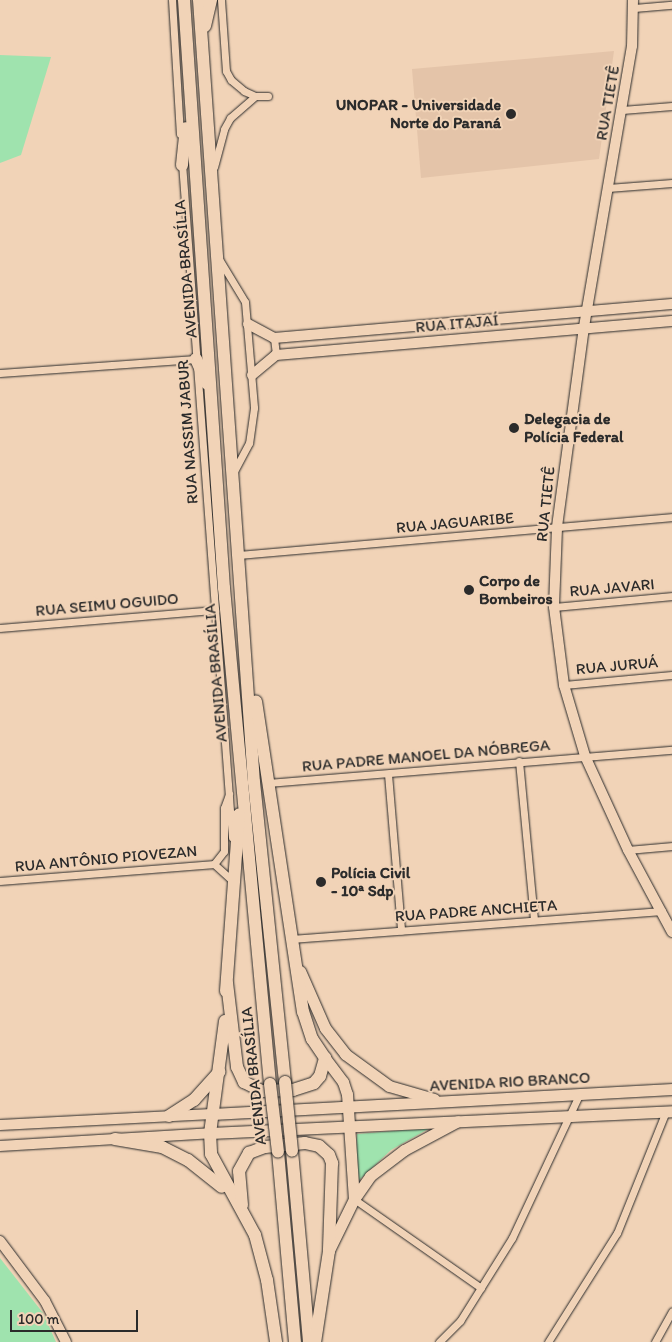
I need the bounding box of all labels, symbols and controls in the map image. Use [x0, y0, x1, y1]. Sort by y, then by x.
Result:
street label: RUA TIETÊ [592, 64, 624, 142]
place label: UNOPAR - Universidade Norte do Paraná [336, 95, 501, 133]
marker: UNOPAR - Universidade Norte do Paraná [505, 108, 517, 120]
street label: AVENIDA BRASÍLIA [170, 200, 202, 338]
street label: RUA ITAJAÍ [415, 311, 499, 337]
street label: RUA NASSIM JABUR [173, 361, 203, 503]
place label: Delegacia de Polícia Federal [524, 409, 623, 447]
marker: Delegacia de Polícia Federal [508, 422, 520, 434]
street label: RUA TIETÊ [532, 465, 560, 543]
street label: RUA JAGUARIBE [395, 508, 515, 538]
place label: Corpo de Bombeiros [479, 571, 553, 609]
street label: RUA JAVARI [568, 575, 656, 601]
marker: Corpo de Bombeiros [463, 584, 475, 596]
street label: RUA SEIMU OGUIDO [34, 589, 180, 621]
street label: AVENIDA BRASÍLIA [200, 604, 232, 742]
street label: RUA JURUÁ [575, 653, 659, 679]
street label: RUA PADRE MANOEL DA NÓBREGA [302, 736, 550, 776]
street label: RUA ANTÔNIO PIOVEZAN [15, 842, 197, 876]
place label: Polícia Civil - 10ª Sdp [331, 863, 410, 901]
marker: Polícia Civil - 10ª Sdp [315, 876, 327, 888]
street label: RUA PADRE ANCHIETA [396, 896, 556, 926]
street label: AVENIDA BRASÍLIA [237, 1007, 271, 1145]
street label: AVENIDA RIO BRANCO [428, 1068, 592, 1096]
scale bar [12, 1300, 140, 1332]
text: 100 m [18, 1310, 59, 1328]

